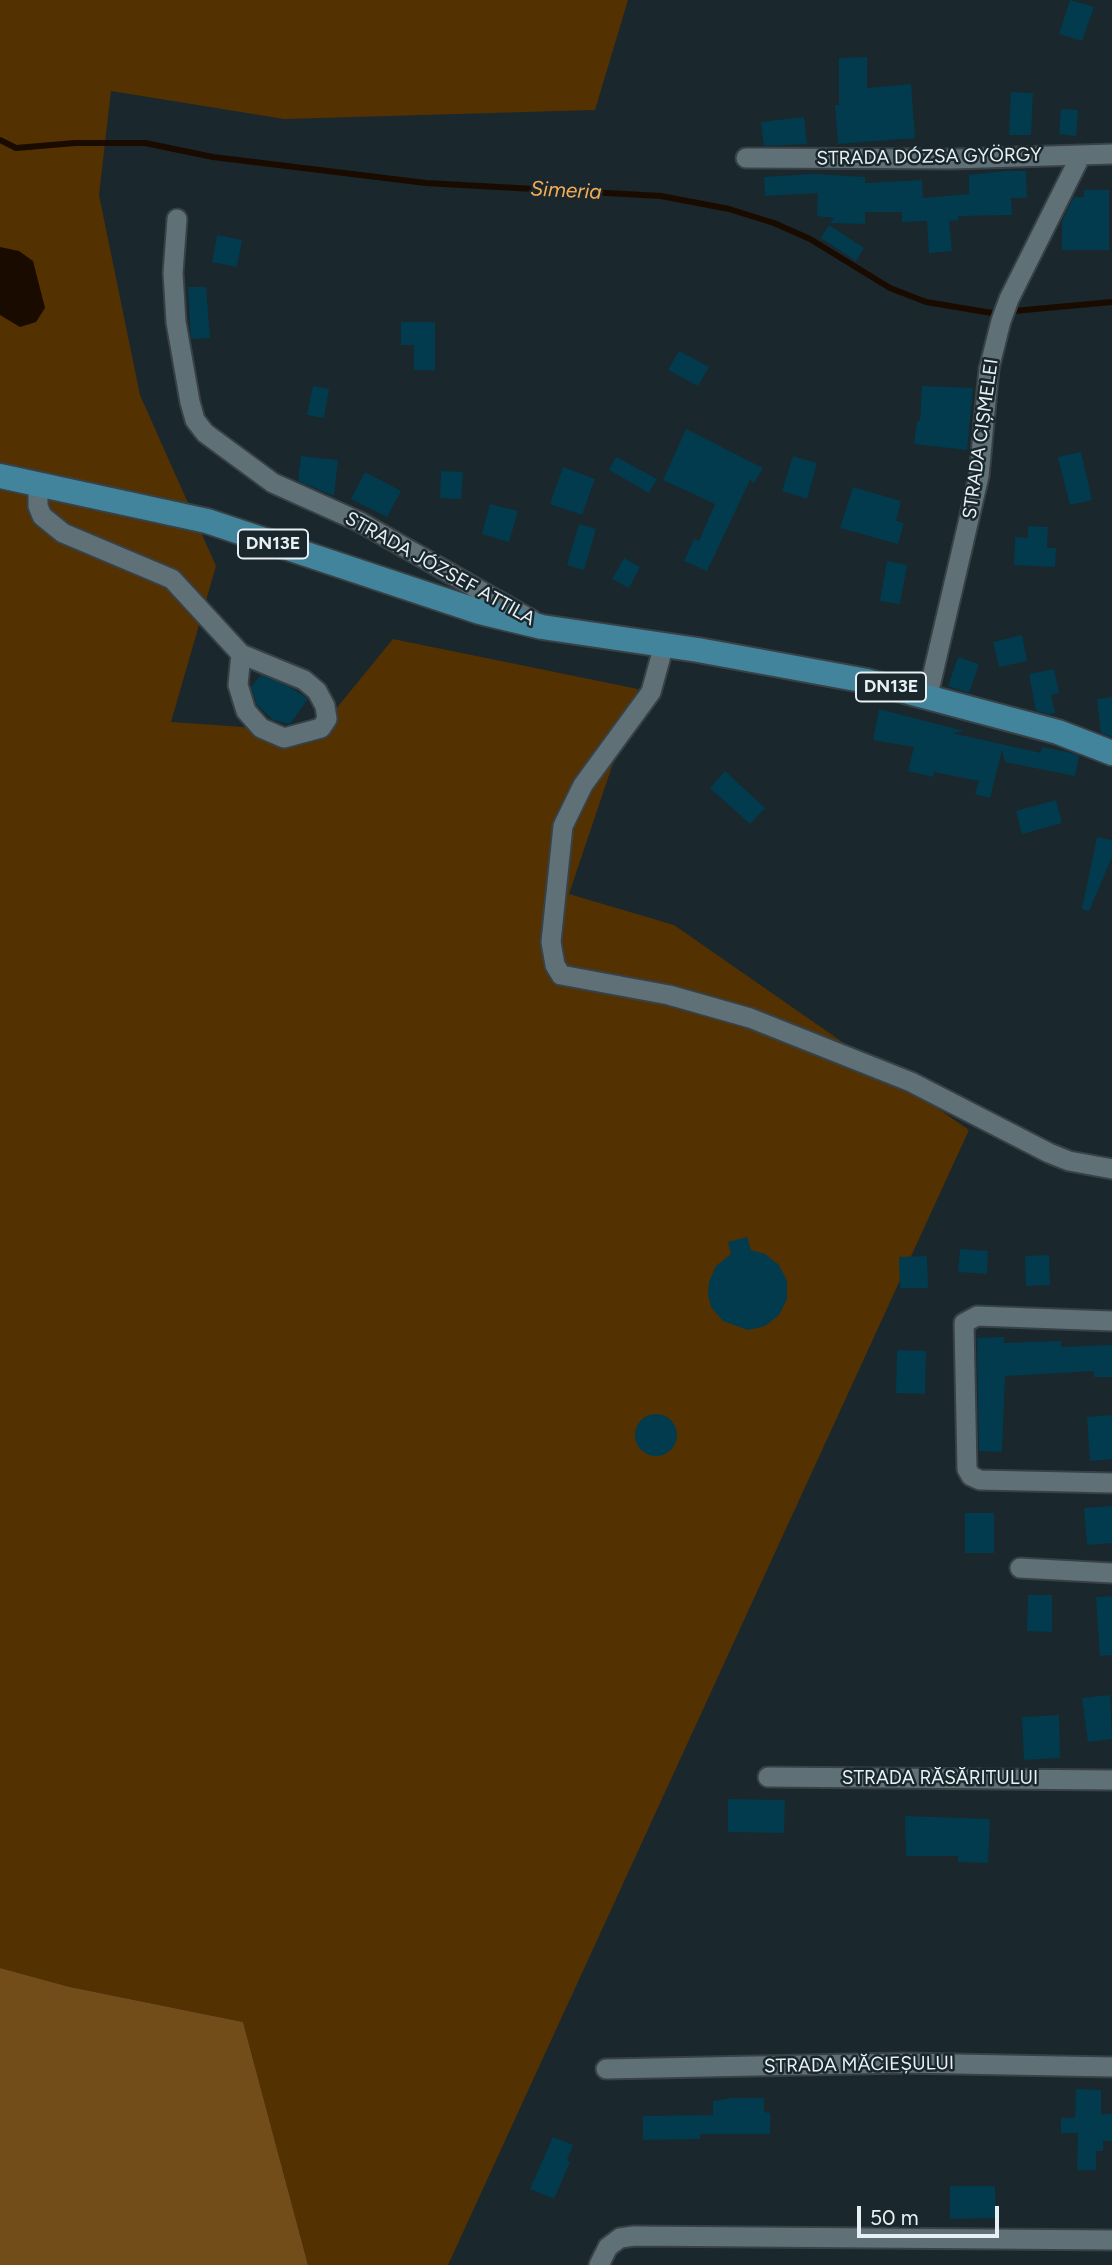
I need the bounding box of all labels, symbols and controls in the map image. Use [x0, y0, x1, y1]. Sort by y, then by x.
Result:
street label: STRADA DÓZSA GYÖRGY [816, 144, 1042, 170]
water label: Simeria [530, 177, 602, 205]
street label: STRADA CIȘMELEI [958, 357, 1004, 521]
street label: STRADA JÓZSEF ATTILA [341, 507, 539, 631]
road number: DN13E [238, 530, 308, 558]
road number: DN13E [856, 672, 926, 702]
street label: STRADA RĂSĂRITULUI [842, 1767, 1038, 1789]
street label: STRADA MĂCIEȘULUI [764, 2052, 954, 2078]
scale bar [860, 2192, 1002, 2236]
text: 50 m [870, 2205, 919, 2230]

